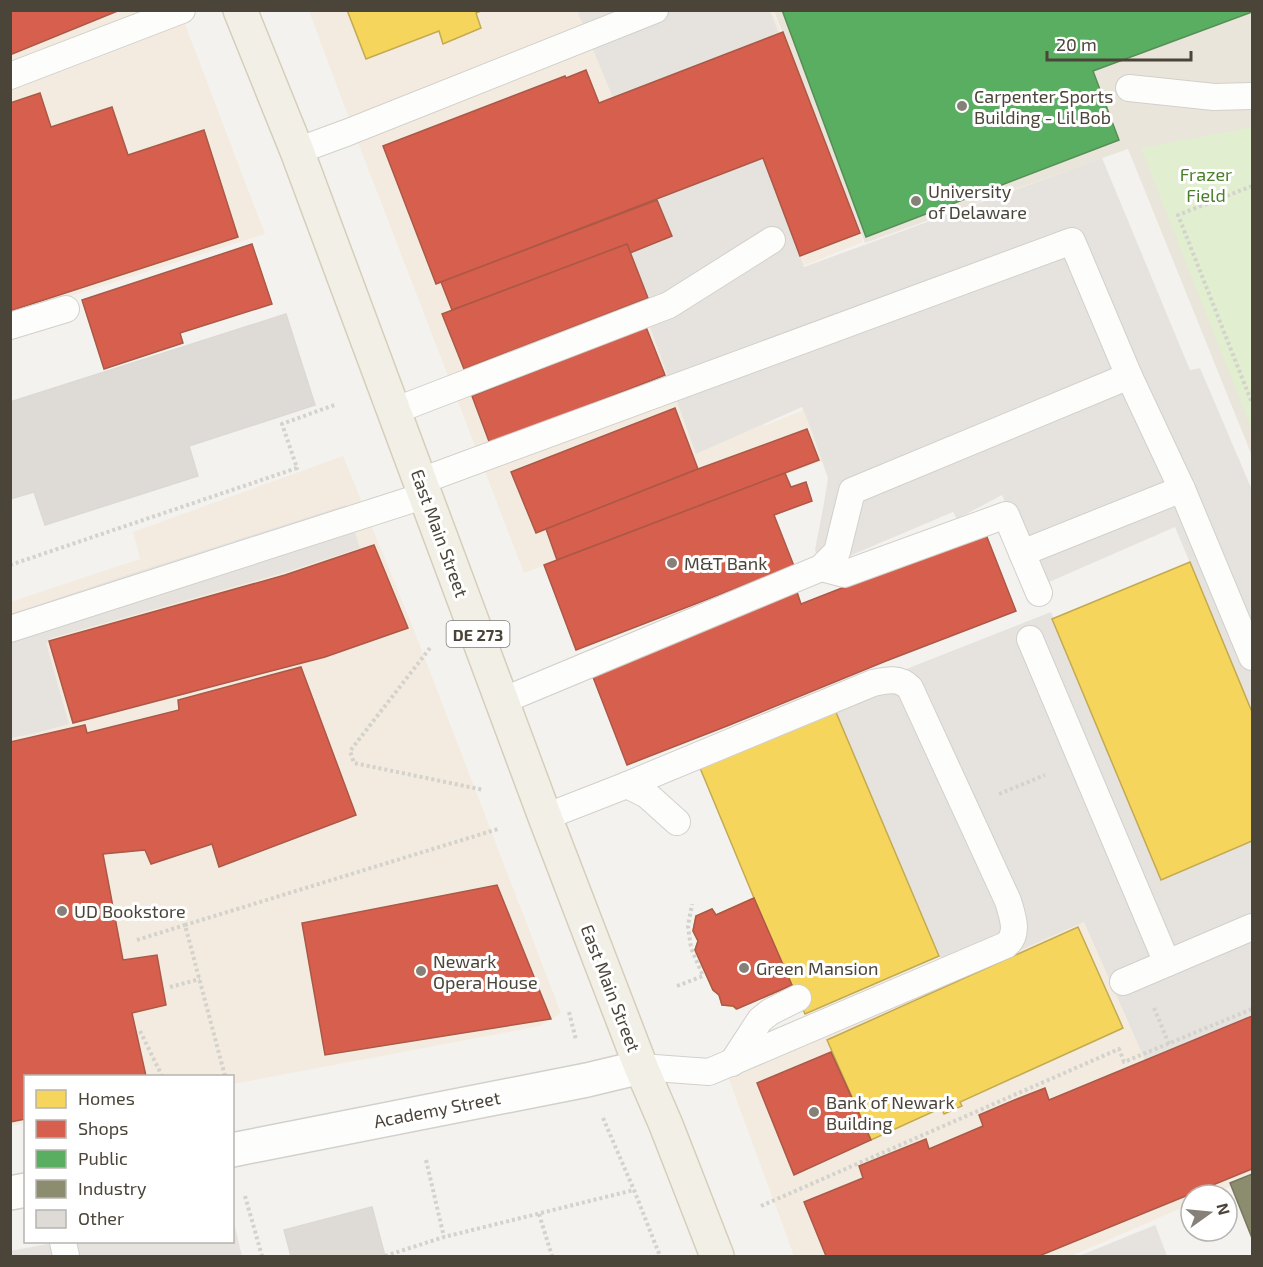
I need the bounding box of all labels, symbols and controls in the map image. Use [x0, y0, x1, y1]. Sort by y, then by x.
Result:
scale bar [1047, 24, 1191, 62]
text: 20 m [1056, 33, 1097, 55]
place label: Carpenter Sports Building - Lil Bob [974, 85, 1113, 128]
marker: Carpenter Sports Building - Lil Bob [955, 99, 969, 113]
park label: Frazer Field [1180, 163, 1232, 206]
place label: University of Delaware [928, 180, 1027, 223]
marker: University of Delaware [909, 194, 923, 208]
street label: East Main Street [407, 466, 473, 600]
place label: M&T Bank [684, 552, 767, 574]
marker: M&T Bank [665, 556, 679, 570]
road number: DE 273 [446, 621, 510, 647]
place label: UD Bookstore [74, 900, 186, 922]
marker: UD Bookstore [55, 904, 69, 918]
street label: East Main Street [577, 921, 645, 1055]
place label: Newark Opera House [433, 950, 538, 993]
place label: Green Mansion [756, 957, 879, 979]
marker: Green Mansion [737, 961, 751, 975]
marker: Newark Opera House [414, 964, 428, 978]
legend [24, 1075, 234, 1243]
street label: Academy Street [372, 1086, 502, 1132]
text: Homes [78, 1087, 135, 1109]
place label: Bank of Newark Building [826, 1091, 955, 1134]
marker: Bank of Newark Building [807, 1105, 821, 1119]
text: Shops [78, 1117, 128, 1139]
text: Public [78, 1147, 128, 1169]
text: Industry [78, 1177, 147, 1199]
north arrow [1179, 1183, 1239, 1243]
text: N [1213, 1201, 1235, 1217]
text: Other [78, 1207, 124, 1229]

